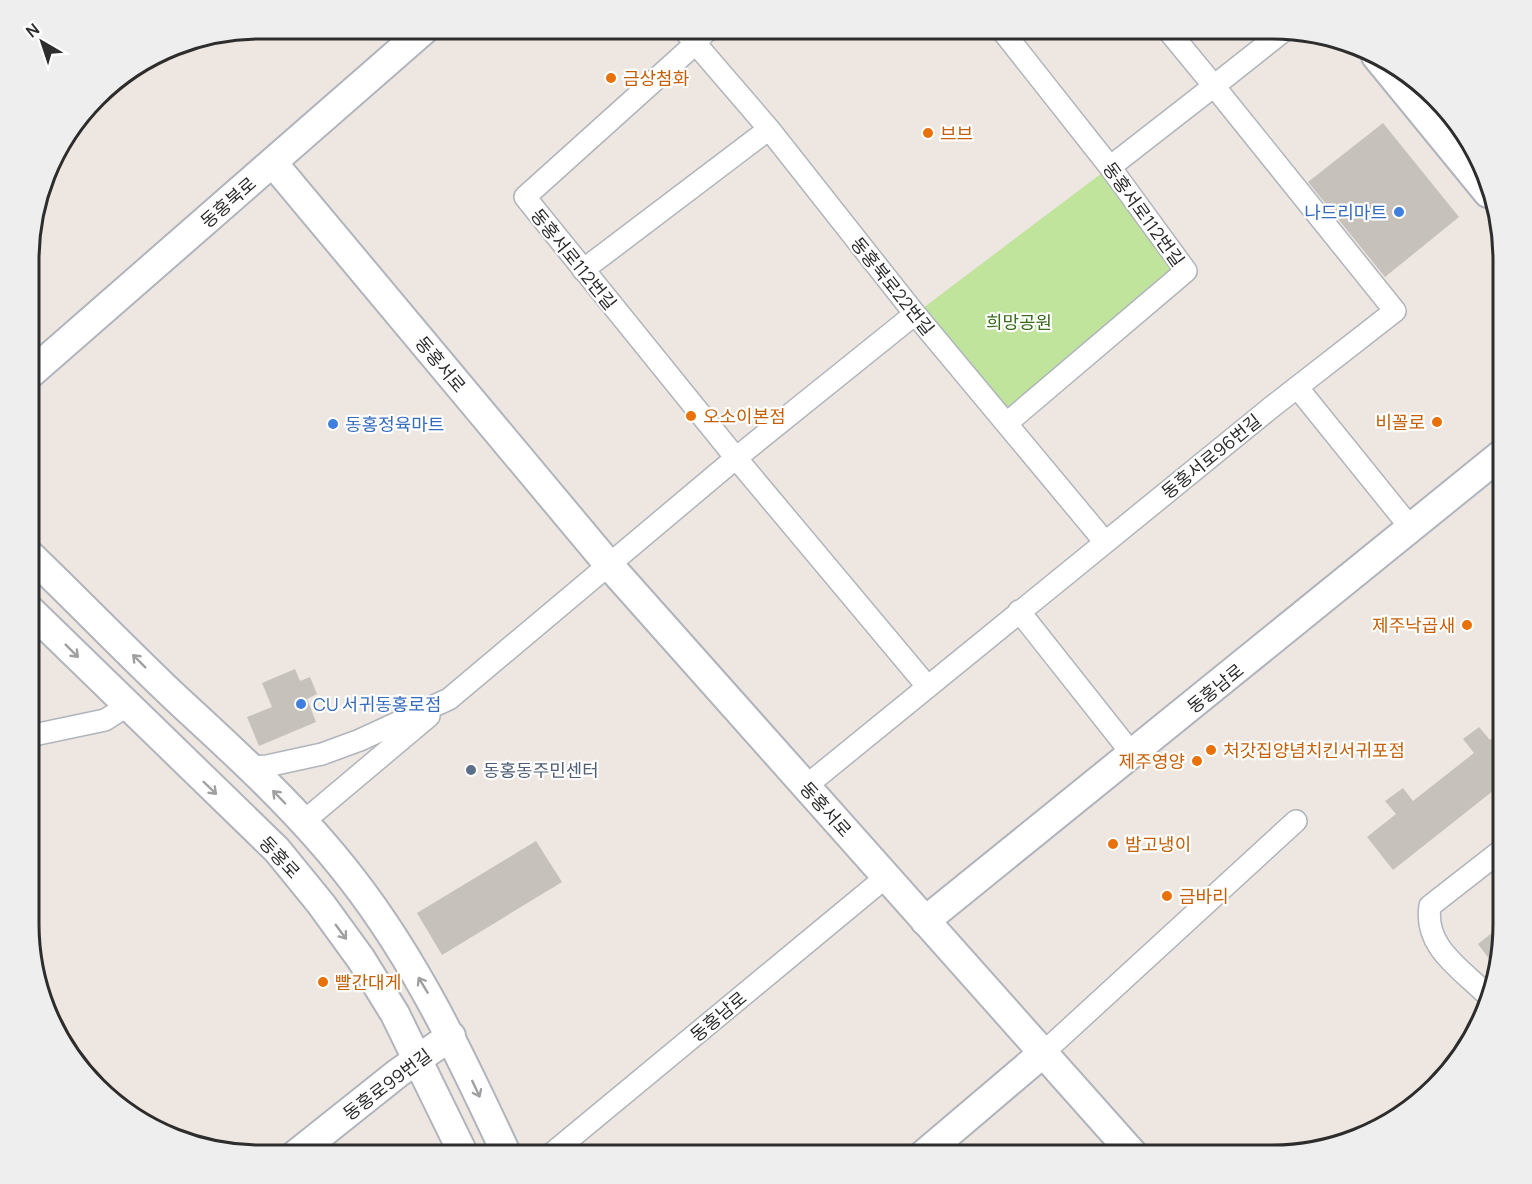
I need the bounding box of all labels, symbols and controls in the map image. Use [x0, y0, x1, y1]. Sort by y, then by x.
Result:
north arrow [12, 12, 72, 72]
text: N [21, 18, 44, 43]
place label: 금상첨화 [623, 66, 689, 90]
marker: 금상첨화 [604, 71, 618, 85]
place label: 브브 [940, 121, 973, 145]
marker: 브브 [921, 126, 935, 140]
street label: 동홍서로112번길 [1098, 157, 1190, 271]
street label: 동홍북로 [195, 171, 261, 233]
place label: 나드리마트 [1304, 200, 1387, 224]
street label: 동홍서로112번길 [526, 203, 622, 315]
marker: 나드리마트 [1392, 205, 1406, 219]
street label: 동홍북로22번길 [846, 232, 940, 340]
park label: 희망공원 [986, 310, 1052, 334]
street label: 동홍서로 [411, 331, 471, 397]
place label: 오소이본점 [703, 404, 786, 428]
street label: 동홍서로96번길 [1156, 408, 1266, 504]
marker: 오소이본점 [684, 409, 698, 423]
place label: 비꼴로 [1375, 410, 1425, 434]
place label: 동홍정육마트 [345, 412, 444, 436]
marker: 비꼴로 [1430, 415, 1444, 429]
marker: 동홍정육마트 [326, 417, 340, 431]
place label: 제주낙곱새 [1372, 613, 1455, 637]
marker: 제주낙곱새 [1460, 618, 1474, 632]
one-way arrow [64, 643, 79, 658]
one-way arrow [132, 654, 147, 669]
street label: 동홍남로 [1182, 658, 1248, 718]
place label: CU 서귀동홍로점 [313, 692, 441, 716]
marker: CU 서귀동홍로점 [294, 697, 308, 711]
place label: 처갓집양념치킨서귀포점 [1223, 738, 1405, 762]
marker: 처갓집양념치킨서귀포점 [1204, 743, 1218, 757]
place label: 제주영양 [1119, 749, 1185, 773]
marker: 제주영양 [1190, 754, 1204, 768]
place label: 동홍동주민센터 [483, 758, 599, 782]
marker: 동홍동주민센터 [464, 763, 478, 777]
street label: 동홍서로 [795, 776, 857, 842]
one-way arrow [203, 780, 218, 795]
one-way arrow [272, 790, 286, 805]
street label: 동홍로 [254, 831, 306, 883]
place label: 밤고냉이 [1125, 832, 1191, 856]
marker: 밤고냉이 [1106, 837, 1120, 851]
place label: 금바리 [1179, 884, 1229, 908]
marker: 금바리 [1160, 889, 1174, 903]
one-way arrow [335, 923, 347, 939]
place label: 빨간대게 [335, 970, 401, 994]
marker: 빨간대게 [316, 975, 330, 989]
one-way arrow [416, 977, 428, 994]
street label: 동홍남로 [685, 986, 751, 1046]
street label: 동홍로99번길 [338, 1043, 436, 1125]
one-way arrow [470, 1079, 482, 1097]

